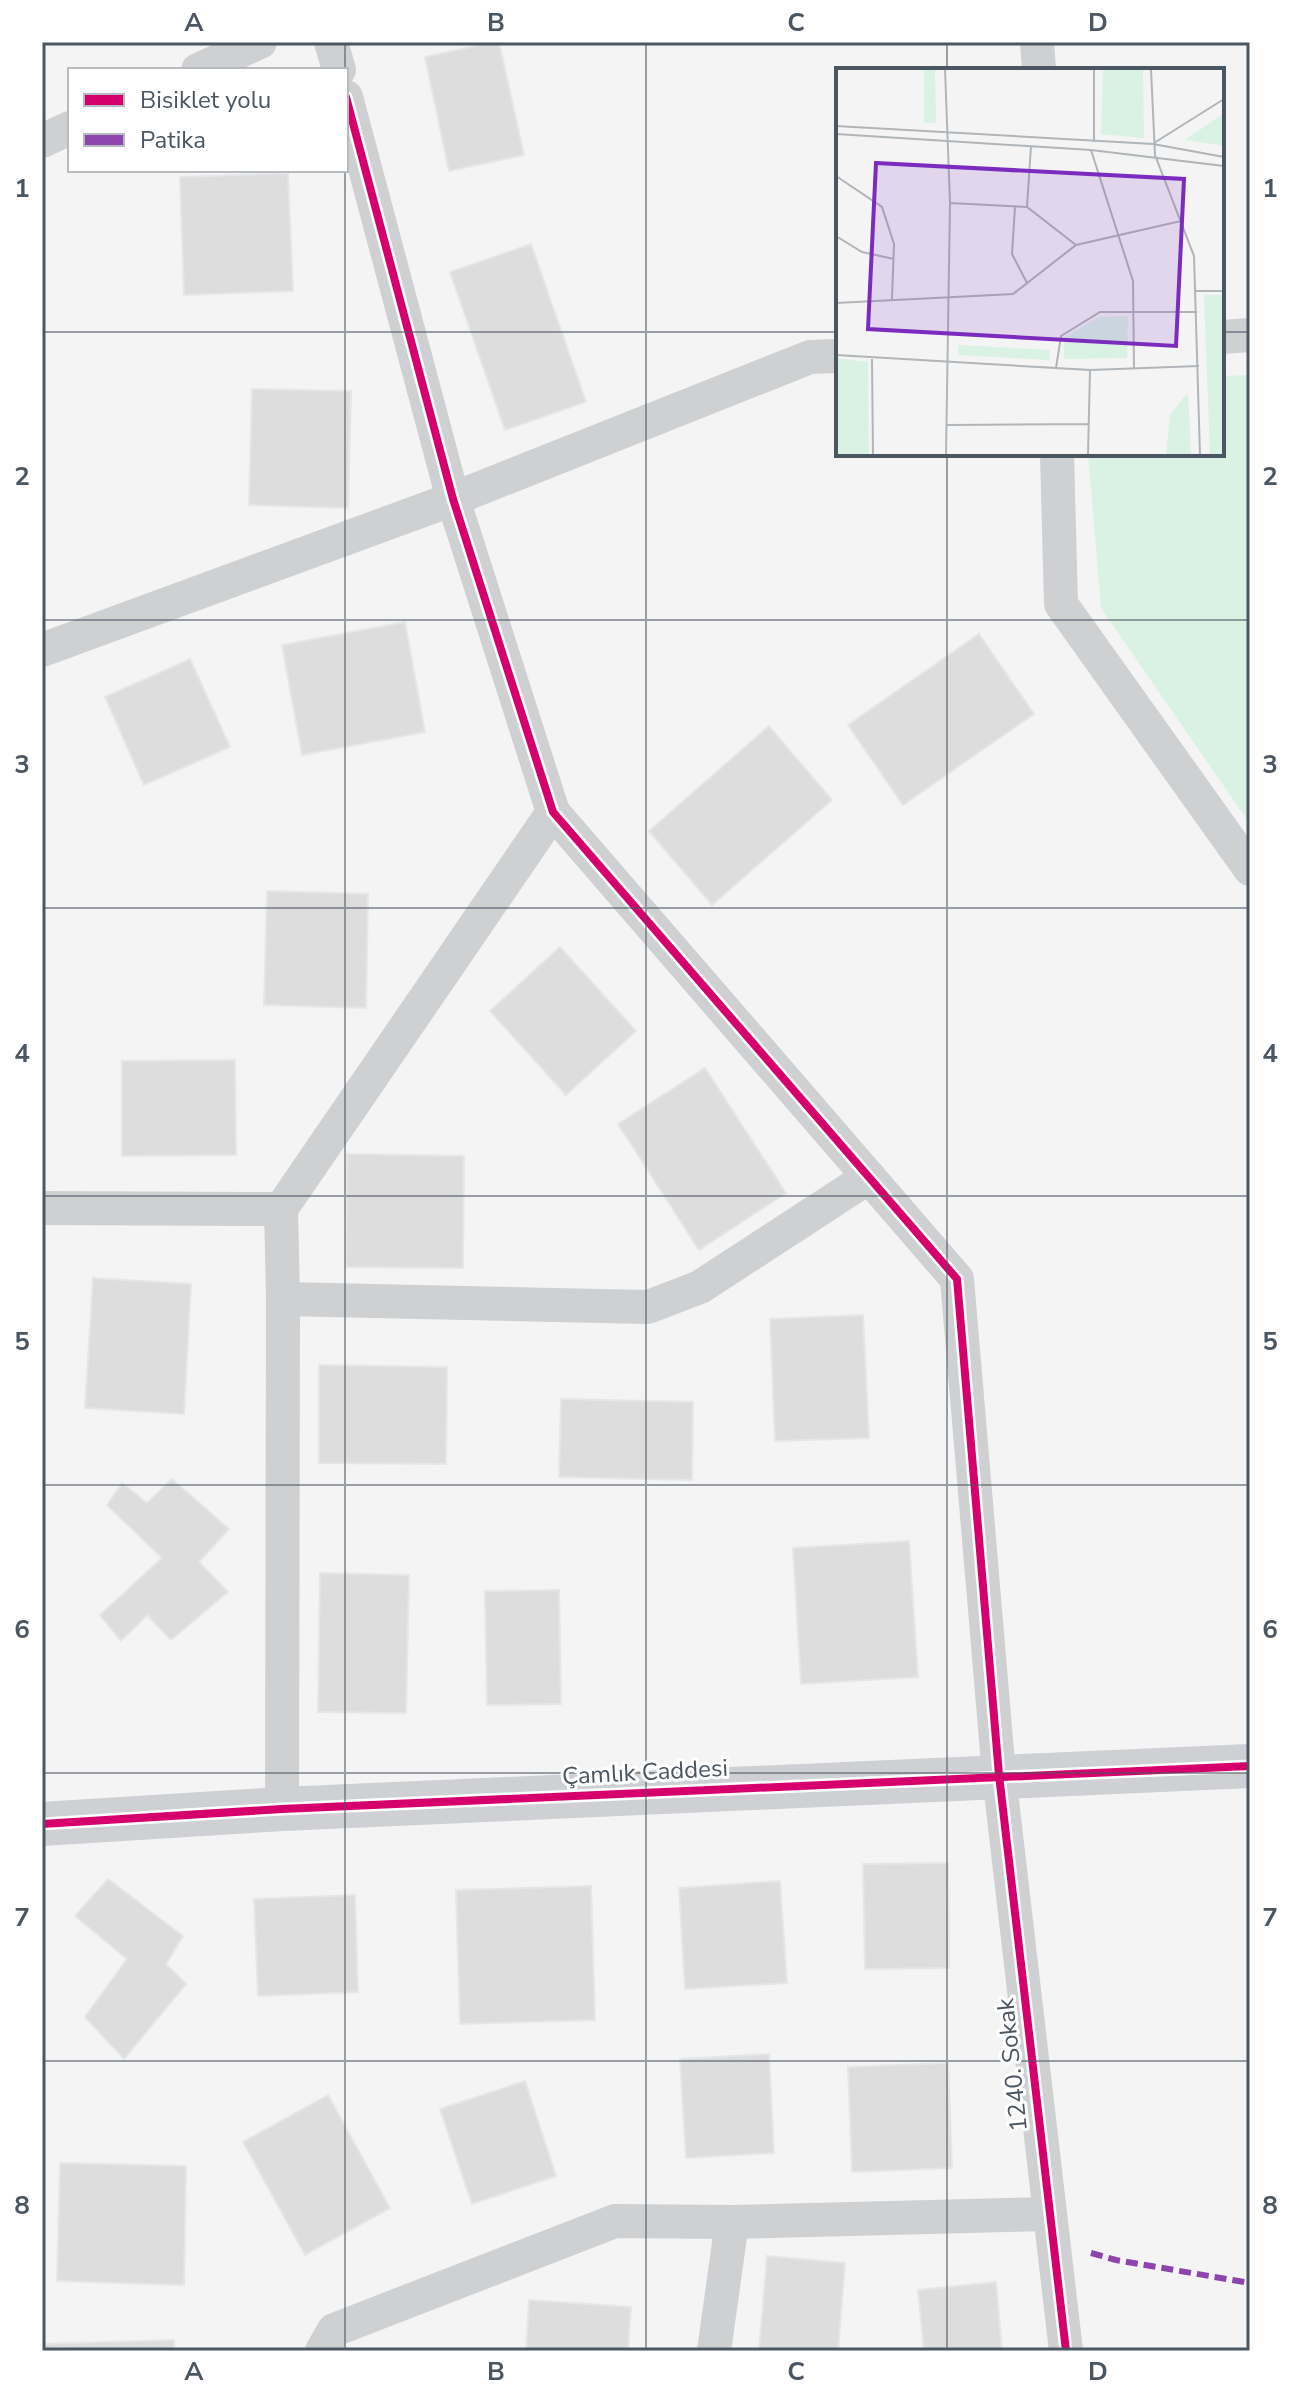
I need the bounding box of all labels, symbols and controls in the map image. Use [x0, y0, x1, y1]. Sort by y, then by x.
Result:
text: A [184, 5, 204, 40]
text: B [487, 5, 505, 40]
text: C [787, 5, 805, 40]
text: D [1088, 5, 1108, 40]
legend [68, 68, 348, 172]
inset map [836, 68, 1224, 456]
text: Bisiklet yolu [140, 84, 271, 116]
text: Patika [140, 124, 206, 156]
text: 1 [14, 171, 30, 206]
text: 1 [1262, 171, 1278, 206]
text: 2 [14, 459, 30, 494]
text: 2 [1262, 459, 1278, 494]
text: 3 [14, 747, 30, 782]
text: 3 [1262, 747, 1278, 782]
text: 4 [14, 1036, 30, 1071]
text: 4 [1262, 1036, 1278, 1071]
text: 5 [14, 1324, 30, 1359]
text: 5 [1262, 1324, 1278, 1359]
text: 6 [14, 1612, 30, 1647]
text: 6 [1262, 1612, 1278, 1647]
street label: Çamlık Caddesi [561, 1752, 729, 1792]
text: 7 [14, 1900, 30, 1935]
text: 7 [1262, 1900, 1278, 1935]
street label: 1240. Sokak [989, 1996, 1035, 2133]
text: 8 [14, 2188, 30, 2223]
text: 8 [1262, 2188, 1278, 2223]
text: A [184, 2354, 204, 2389]
text: B [487, 2354, 505, 2389]
text: C [787, 2354, 805, 2389]
text: D [1088, 2354, 1108, 2389]

